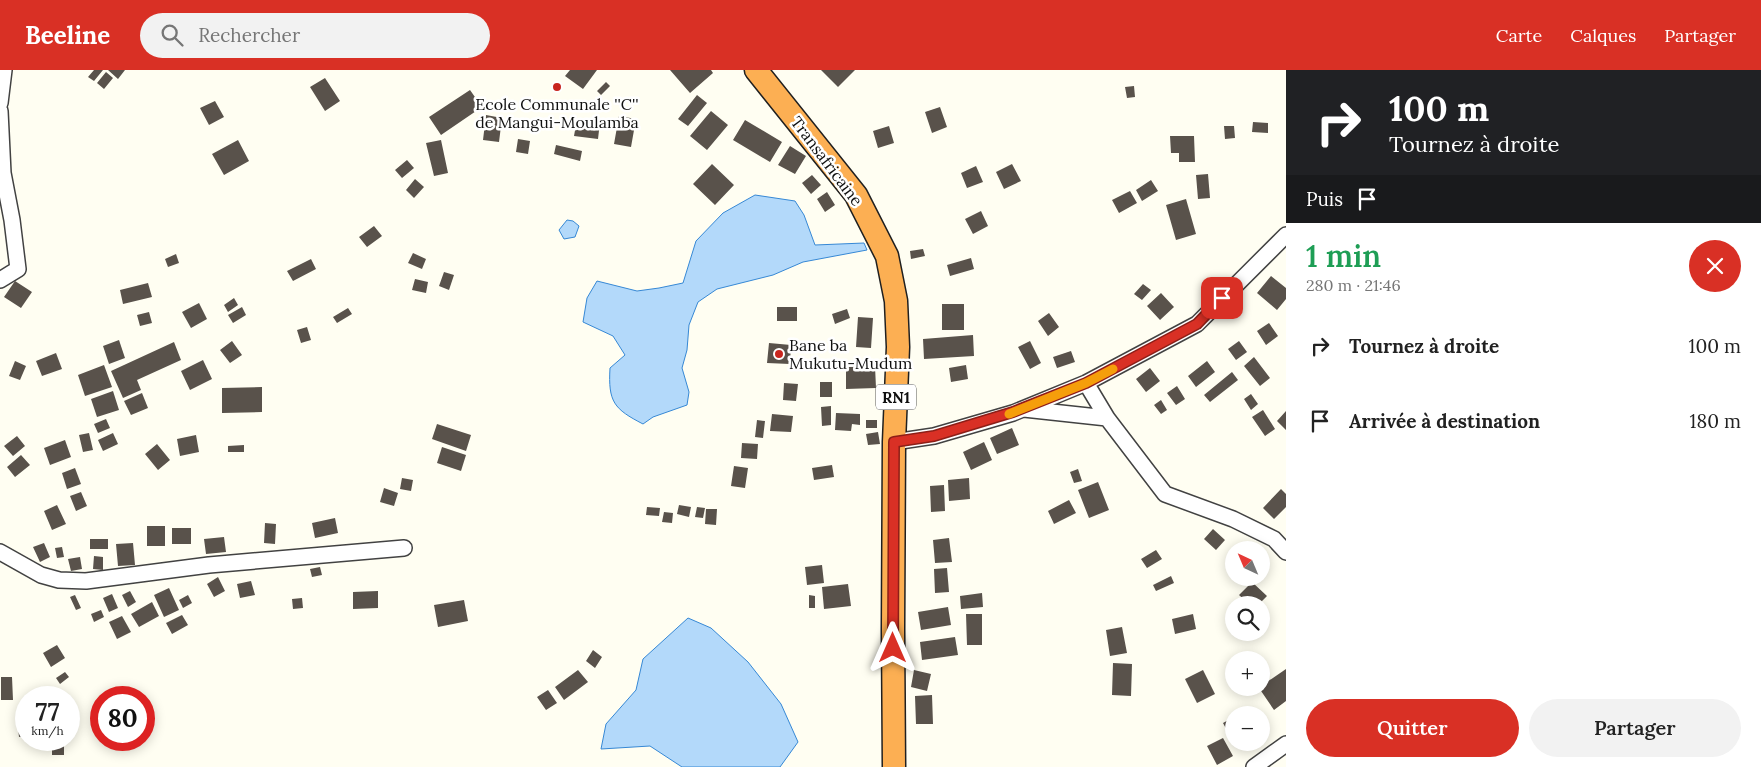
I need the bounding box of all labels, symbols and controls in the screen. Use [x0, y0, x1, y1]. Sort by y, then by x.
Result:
search box [140, 13, 490, 58]
text: Beeline [25, 20, 110, 51]
icon: search [158, 21, 186, 49]
text: Rechercher [198, 23, 300, 47]
text: Carte [1496, 24, 1542, 47]
text: Calques [1570, 24, 1636, 47]
text: Partager [1664, 24, 1736, 47]
marker: Ecole Communale ''C'' de Mangui-Moulamba [551, 81, 563, 93]
text: 100 m [1389, 86, 1489, 131]
icon: right [1306, 90, 1371, 155]
place label: Ecole Communale ''C'' de Mangui-Moulamba [475, 94, 639, 132]
street label: Transafricaine [787, 112, 867, 210]
text: Tournez à droite [1389, 130, 1559, 158]
icon: arrive [1353, 185, 1381, 213]
text: Puis [1306, 187, 1343, 211]
text: 1 min [1306, 237, 1381, 275]
button: close [1689, 240, 1741, 292]
text: 280 m · 21:46 [1306, 275, 1401, 295]
pin [1201, 277, 1243, 319]
icon: arrive [1208, 284, 1236, 312]
icon: right [1306, 332, 1334, 360]
text: Tournez à droite [1349, 334, 1499, 358]
text: 100 m [1689, 334, 1741, 358]
place label: Bane ba Mukutu-Mudum [789, 335, 912, 373]
marker: Bane ba Mukutu-Mudum [773, 348, 785, 360]
road number: RN1 [876, 384, 916, 410]
icon: arrive [1306, 407, 1334, 435]
text: Arrivée à destination [1349, 409, 1540, 433]
text: 180 m [1690, 409, 1741, 433]
north arrow [1225, 541, 1270, 586]
map controls [1225, 541, 1270, 751]
button: search [1225, 596, 1270, 641]
position arrow [866, 621, 918, 673]
button: + [1225, 651, 1270, 696]
speed limit sign: 80 [90, 686, 155, 751]
text: 77 [36, 696, 59, 728]
button: Quitter [1306, 699, 1519, 757]
button: Partager [1529, 699, 1741, 757]
button: − [1225, 706, 1270, 751]
text: km/h [31, 723, 64, 738]

